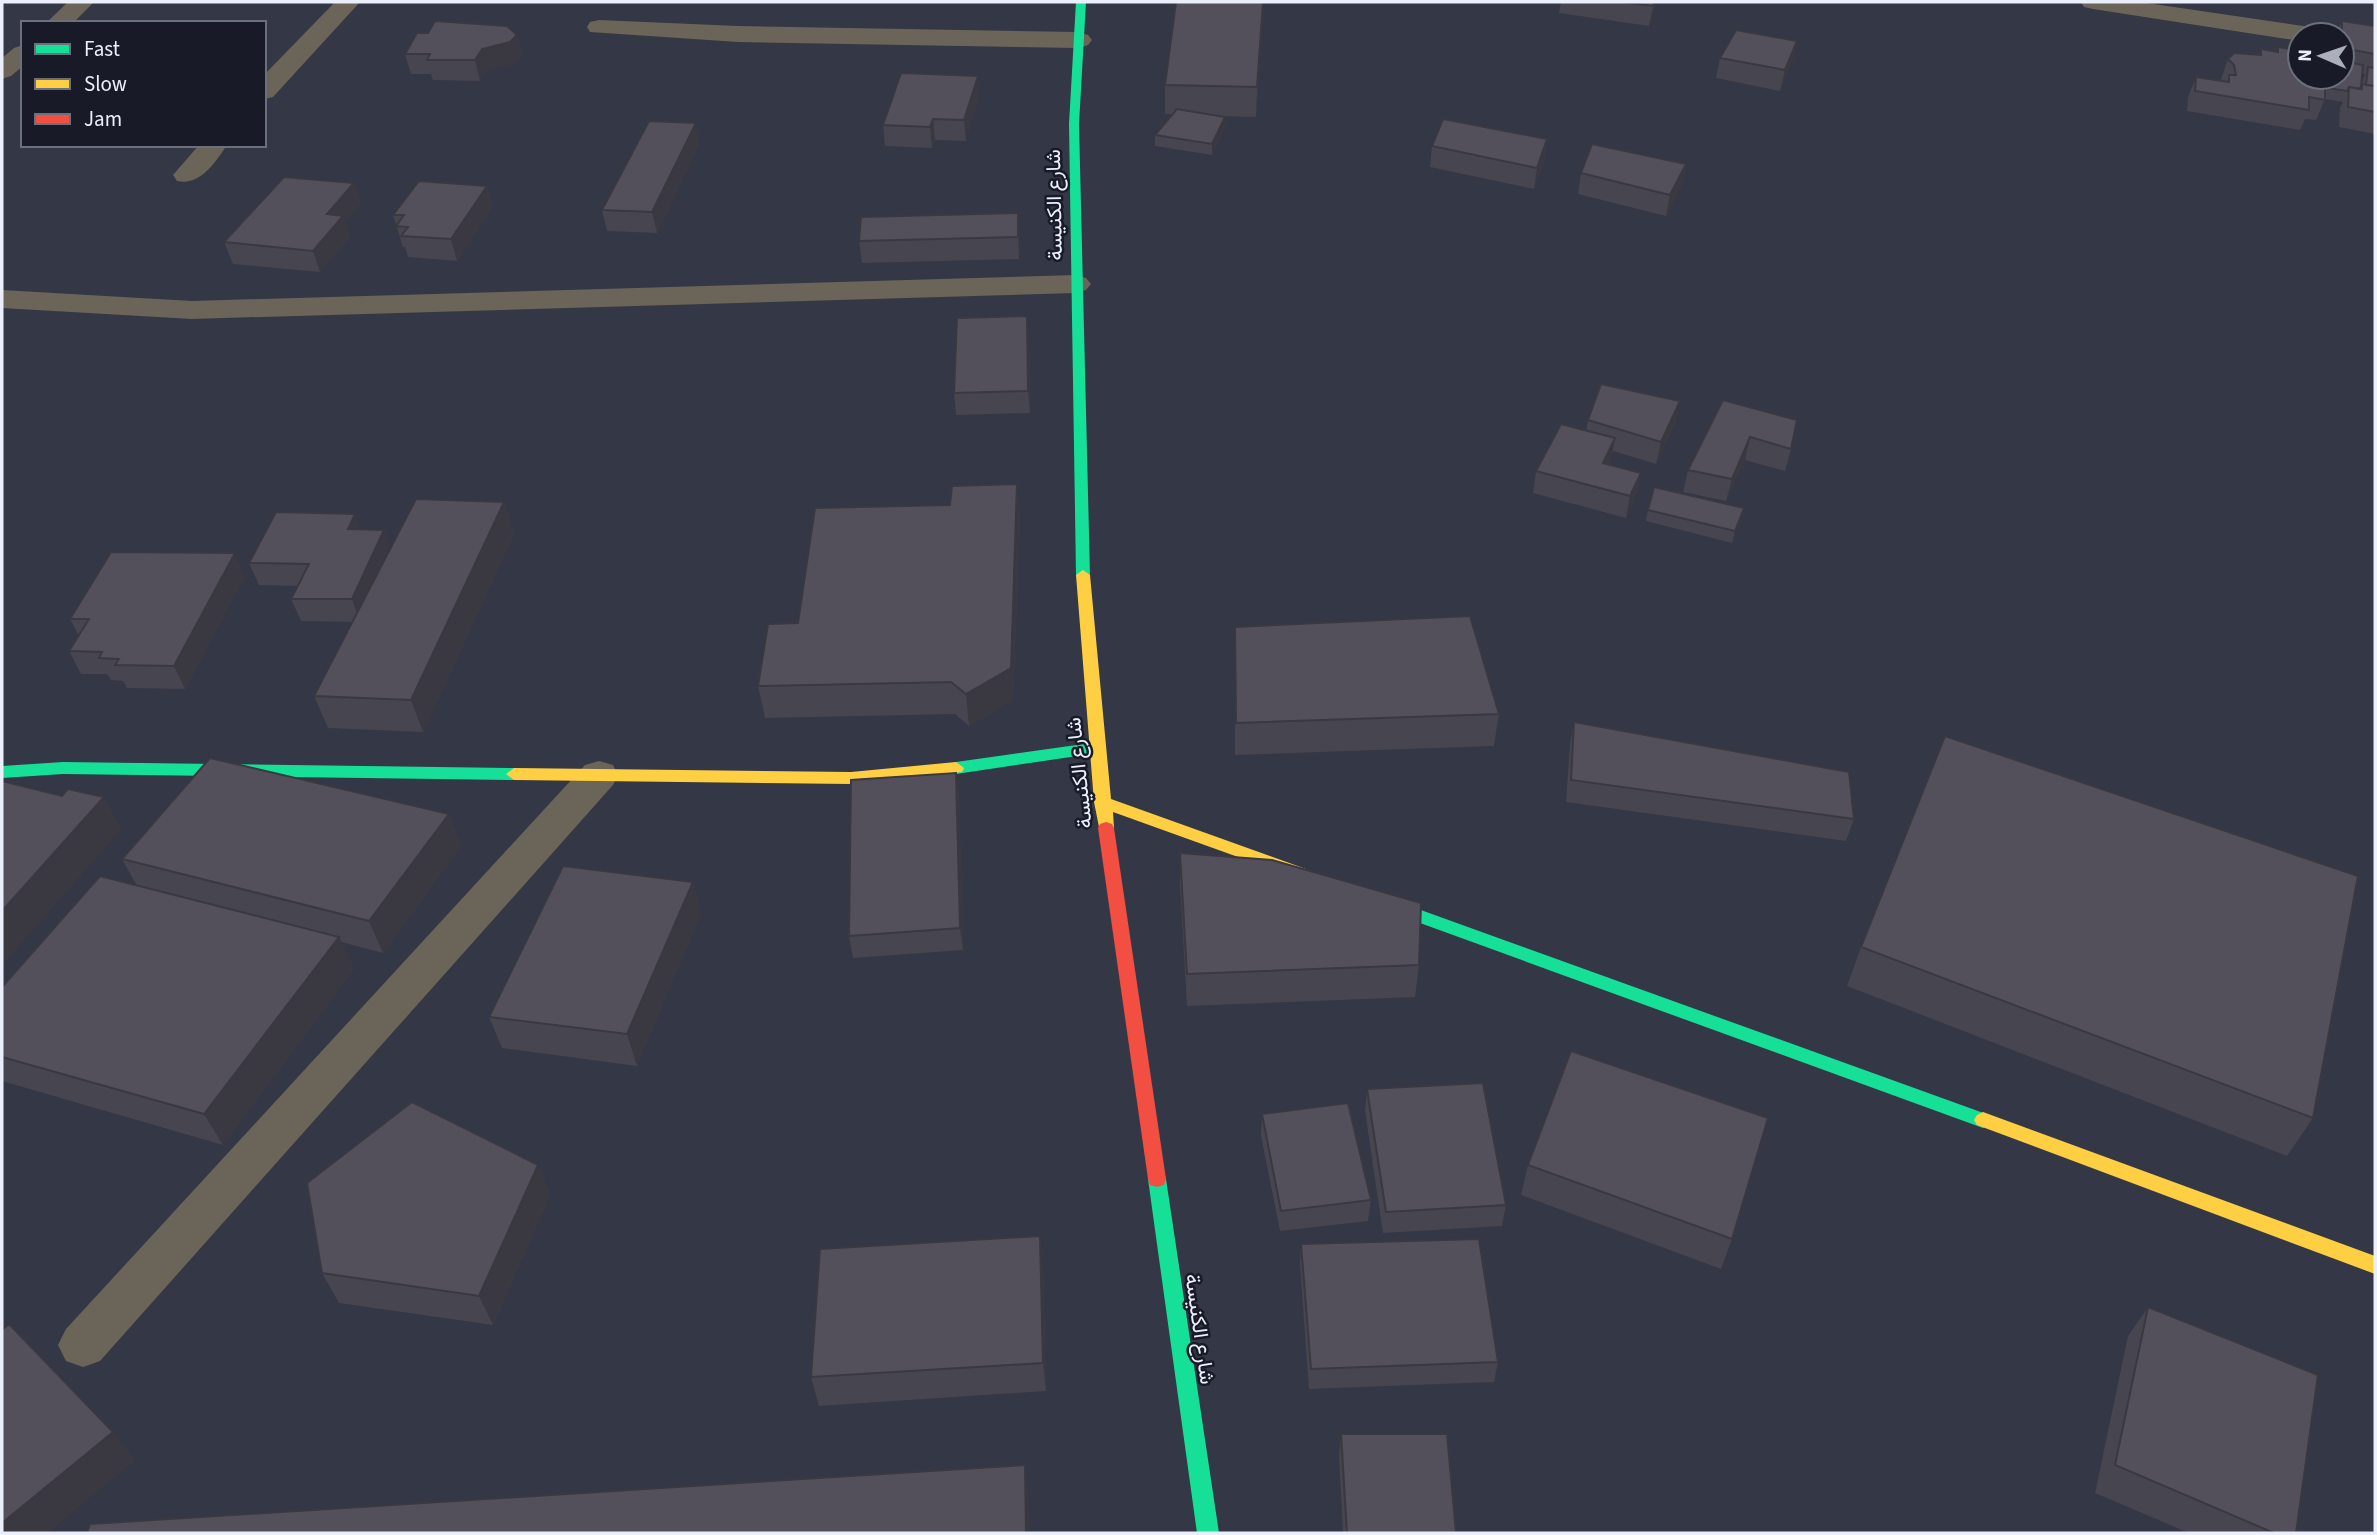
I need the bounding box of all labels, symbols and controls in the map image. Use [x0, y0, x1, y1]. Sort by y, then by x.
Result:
legend [21, 21, 266, 147]
north arrow [2286, 21, 2356, 91]
text: Fast [84, 34, 120, 64]
text: N [2292, 49, 2319, 62]
text: Slow [84, 69, 127, 99]
text: Jam [84, 104, 122, 134]
street label: شارع الكنيسة [1038, 149, 1070, 261]
street label: شارع الكنيسة [1058, 716, 1100, 830]
street label: شارع الكنيسة [1177, 1272, 1223, 1386]

